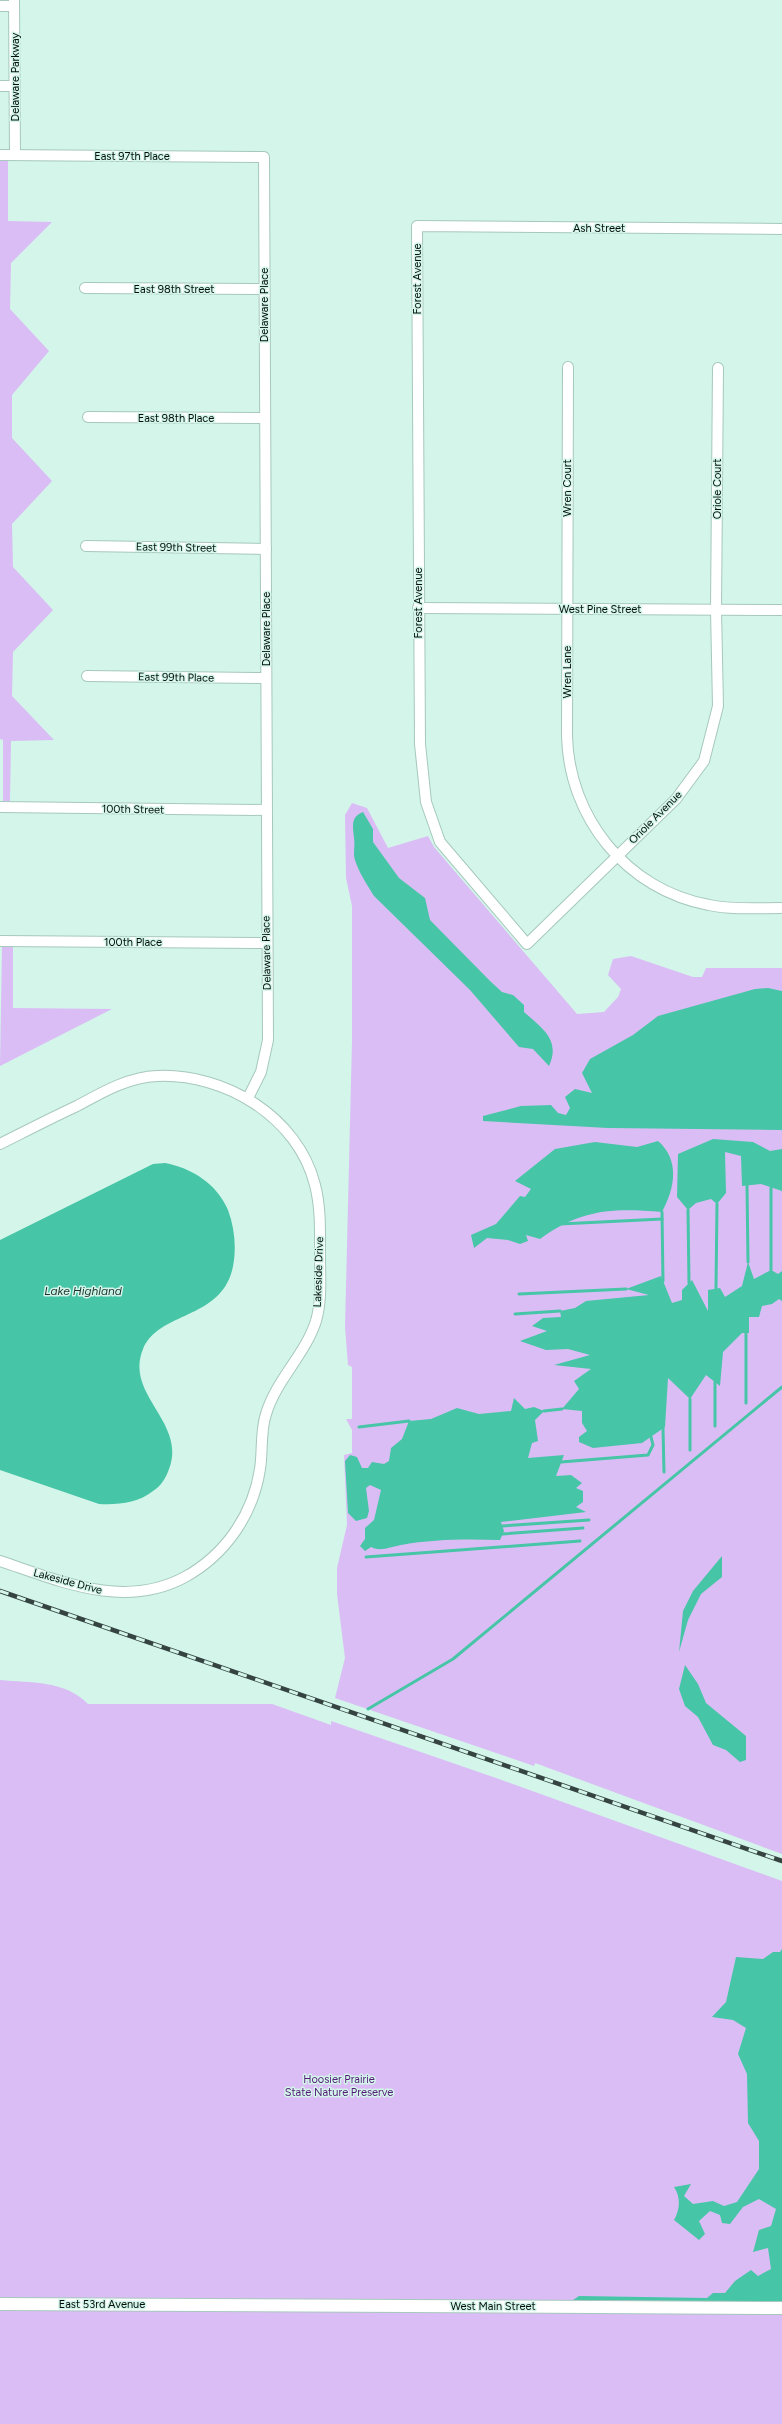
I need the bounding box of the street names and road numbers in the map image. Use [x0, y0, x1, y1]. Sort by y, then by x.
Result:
street label: Delaware Parkway [9, 32, 22, 121]
street label: East 97th Place [94, 150, 170, 163]
street label: Ash Street [573, 222, 625, 235]
street label: Forest Avenue [411, 243, 424, 315]
street label: Delaware Place [258, 268, 271, 342]
street label: East 98th Street [134, 283, 214, 296]
street label: East 98th Place [138, 412, 214, 425]
street label: Wren Court [561, 459, 574, 517]
street label: Oriole Court [711, 459, 724, 519]
street label: East 99th Street [136, 540, 216, 555]
street label: Forest Avenue [412, 567, 425, 639]
street label: Delaware Place [260, 592, 273, 666]
street label: West Pine Street [559, 603, 641, 616]
street label: Wren Lane [561, 646, 574, 698]
street label: East 99th Place [138, 670, 214, 685]
street label: Oriole Avenue [626, 788, 685, 847]
street label: 100th Street [102, 802, 164, 817]
street label: Delaware Place [259, 916, 274, 990]
street label: 100th Place [104, 936, 162, 949]
street label: Lakeside Drive [311, 1236, 326, 1308]
street label: Lakeside Drive [32, 1566, 104, 1597]
street label: East 53rd Avenue [59, 2298, 145, 2311]
street label: West Main Street [450, 2300, 536, 2313]

